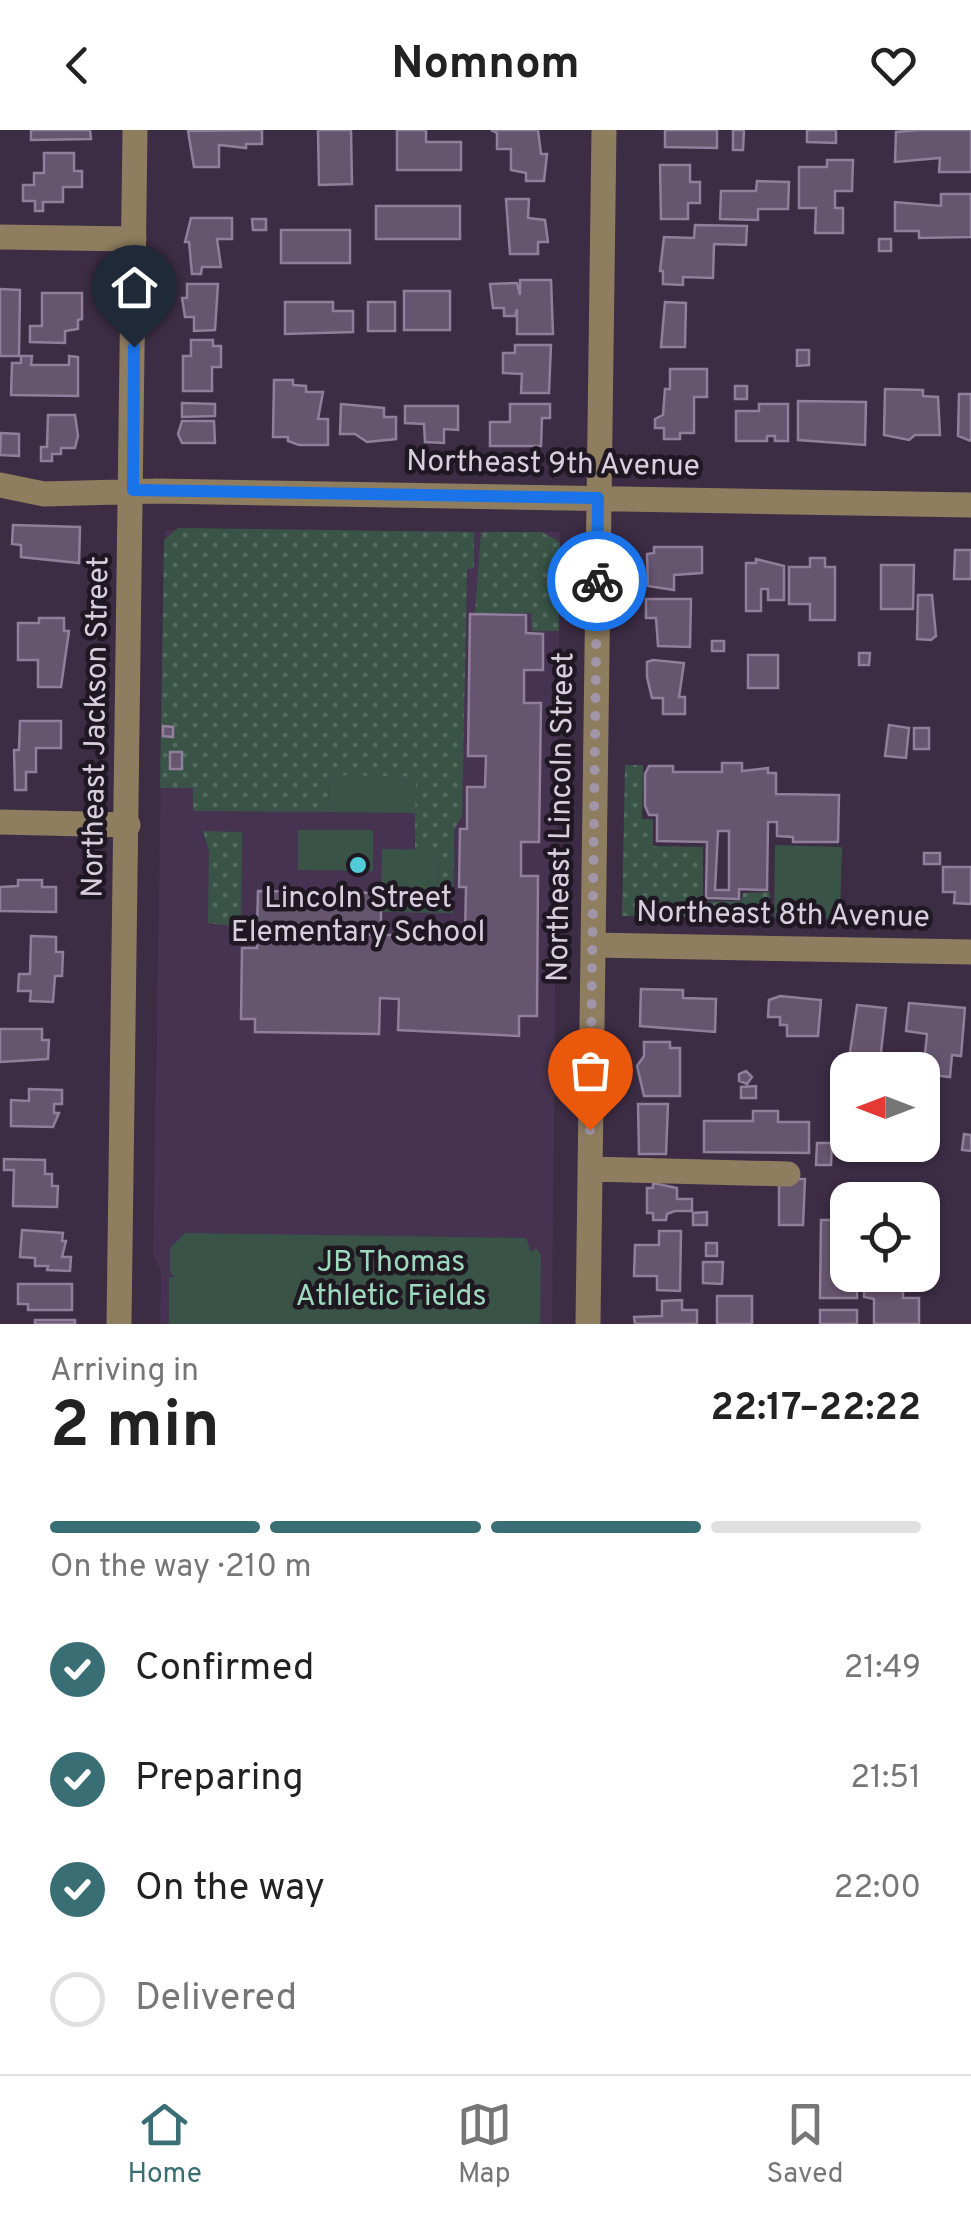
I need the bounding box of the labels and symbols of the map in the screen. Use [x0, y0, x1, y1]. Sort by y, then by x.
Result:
pin [92, 245, 177, 348]
street label: Northeast 9th Avenue [406, 444, 700, 486]
courier [547, 531, 647, 631]
street label: Northeast Jackson Street [76, 556, 118, 898]
street label: Northeast Lincoln Street [541, 652, 583, 982]
marker: Lincoln Street Elementary School [347, 854, 369, 876]
place label: Lincoln Street Elementary School [231, 881, 485, 952]
street label: Northeast 8th Avenue [636, 895, 930, 937]
pin [548, 1028, 633, 1131]
north arrow [830, 1052, 940, 1162]
park label: JB Thomas Athletic Fields [295, 1245, 487, 1316]

